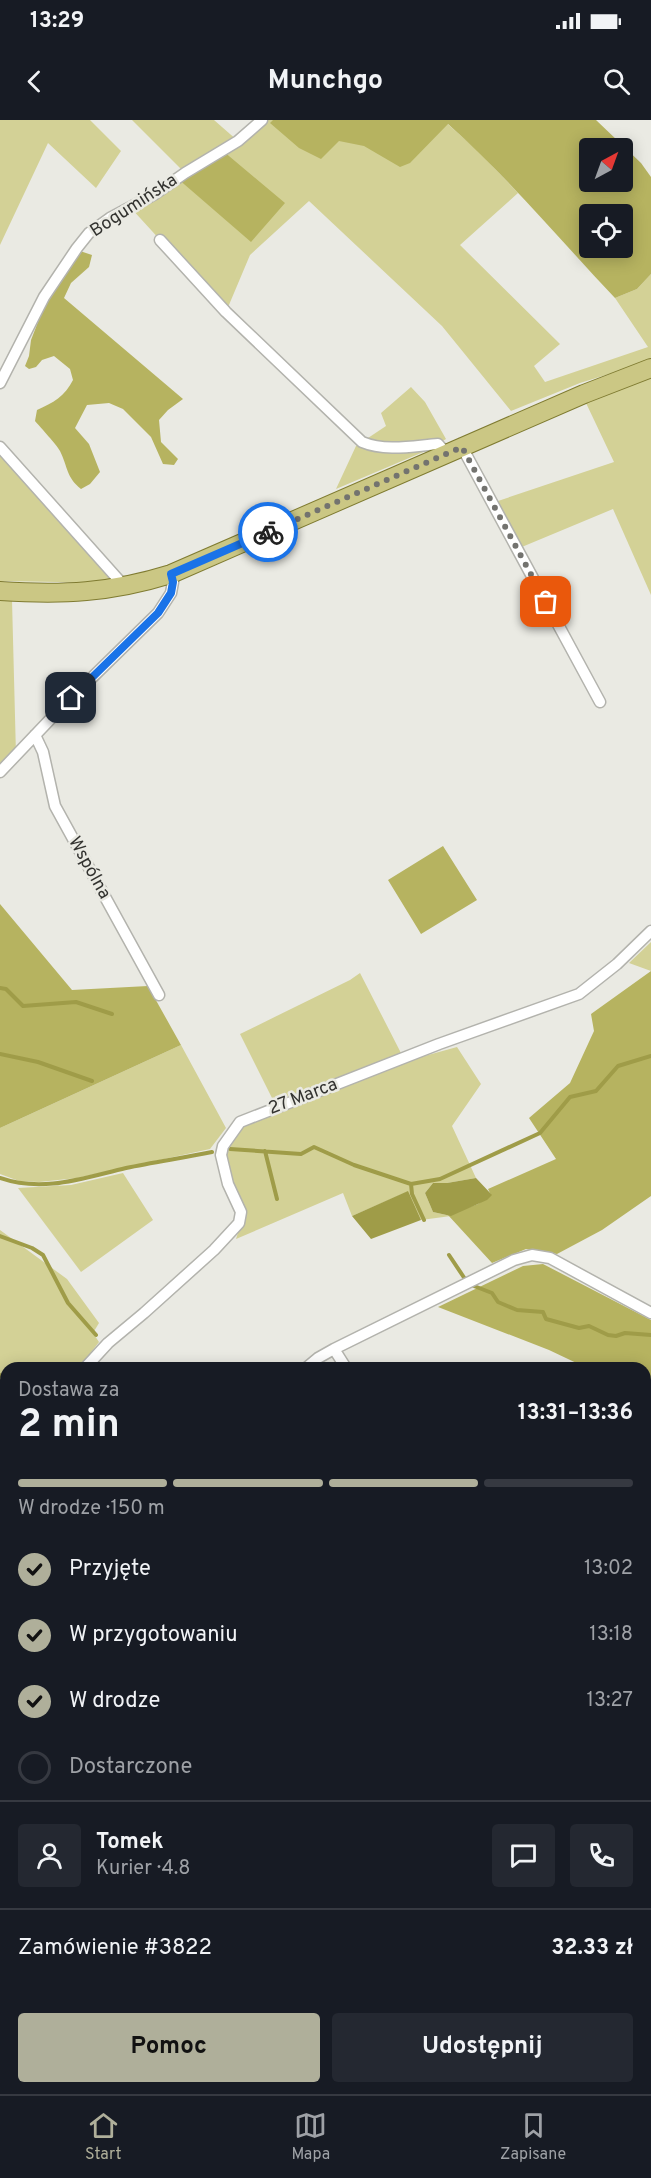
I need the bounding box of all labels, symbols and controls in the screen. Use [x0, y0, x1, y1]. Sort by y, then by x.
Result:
text: 13:29 [30, 8, 84, 35]
text: Munchgo [268, 64, 383, 98]
icon: back [18, 65, 51, 98]
icon: search [600, 65, 633, 98]
north arrow [579, 138, 633, 192]
map controls [579, 138, 633, 258]
street label: Bogumińska [86, 169, 182, 243]
button: locate [579, 204, 633, 258]
courier [238, 502, 298, 562]
icon: bike [252, 516, 285, 549]
pin [520, 576, 571, 627]
icon: bag [529, 585, 562, 618]
pin [45, 672, 96, 723]
icon: home [54, 681, 87, 714]
street label: Wspólna [62, 833, 116, 903]
street label: 27 Marca [265, 1073, 341, 1121]
text: Dostawa za [18, 1378, 119, 1404]
text: 13:31–13:36 [518, 1400, 633, 1427]
text: 2 min [18, 1402, 120, 1451]
text: W drodze · 150 m [18, 1496, 165, 1522]
icon: check [18, 1553, 51, 1586]
text: Przyjęte [69, 1556, 151, 1583]
text: 13:02 [584, 1556, 633, 1582]
icon: check [18, 1619, 51, 1652]
text: W przygotowaniu [69, 1622, 238, 1649]
text: 13:18 [589, 1622, 633, 1648]
icon: check [18, 1685, 51, 1718]
text: W drodze [69, 1688, 160, 1715]
text: 13:27 [587, 1688, 633, 1714]
text: Dostarczone [69, 1754, 192, 1781]
button: person [18, 1824, 81, 1887]
button: chat [492, 1824, 555, 1887]
button: phone [570, 1824, 633, 1887]
text: Tomek [96, 1829, 164, 1856]
text: Kurier · 4.8 [96, 1856, 191, 1882]
text: Zamówienie #3822 [18, 1935, 212, 1962]
text: 32.33 zł [551, 1935, 633, 1962]
button: Pomoc [18, 2013, 320, 2082]
button: Udostępnij [332, 2013, 633, 2082]
tab: Start [85, 2109, 121, 2165]
tab: Mapa [291, 2109, 330, 2165]
tab: Zapisane [500, 2109, 566, 2165]

